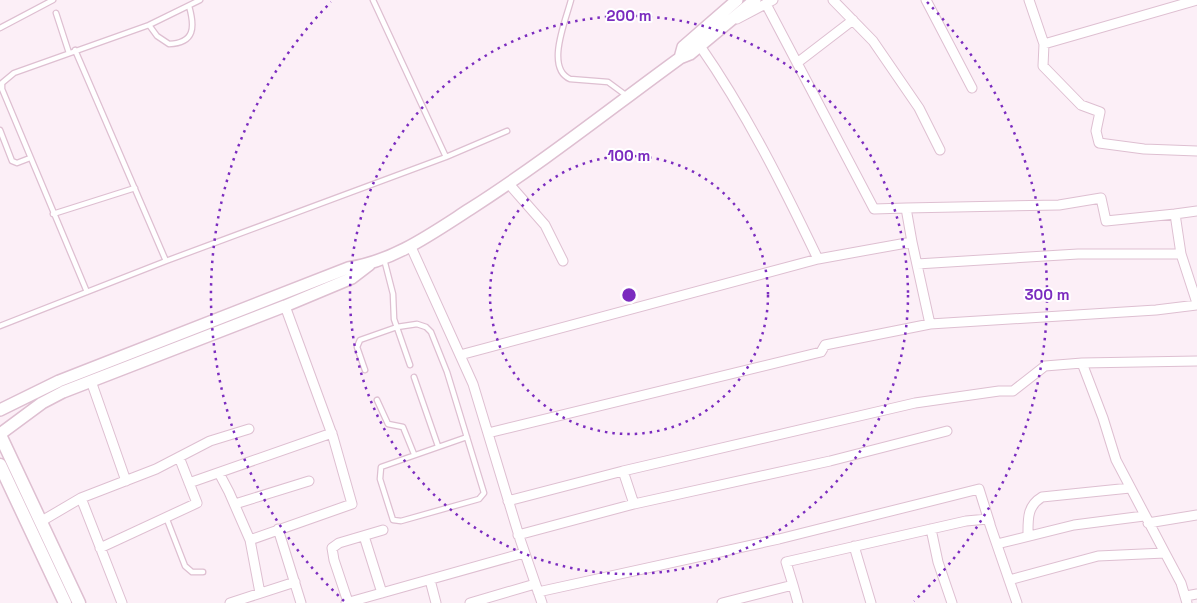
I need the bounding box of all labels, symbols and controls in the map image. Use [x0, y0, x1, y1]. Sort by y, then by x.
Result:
text: 200 m [607, 6, 651, 25]
text: 100 m [608, 146, 650, 165]
text: 300 m [1024, 285, 1070, 304]
centre of rings [620, 286, 638, 304]

